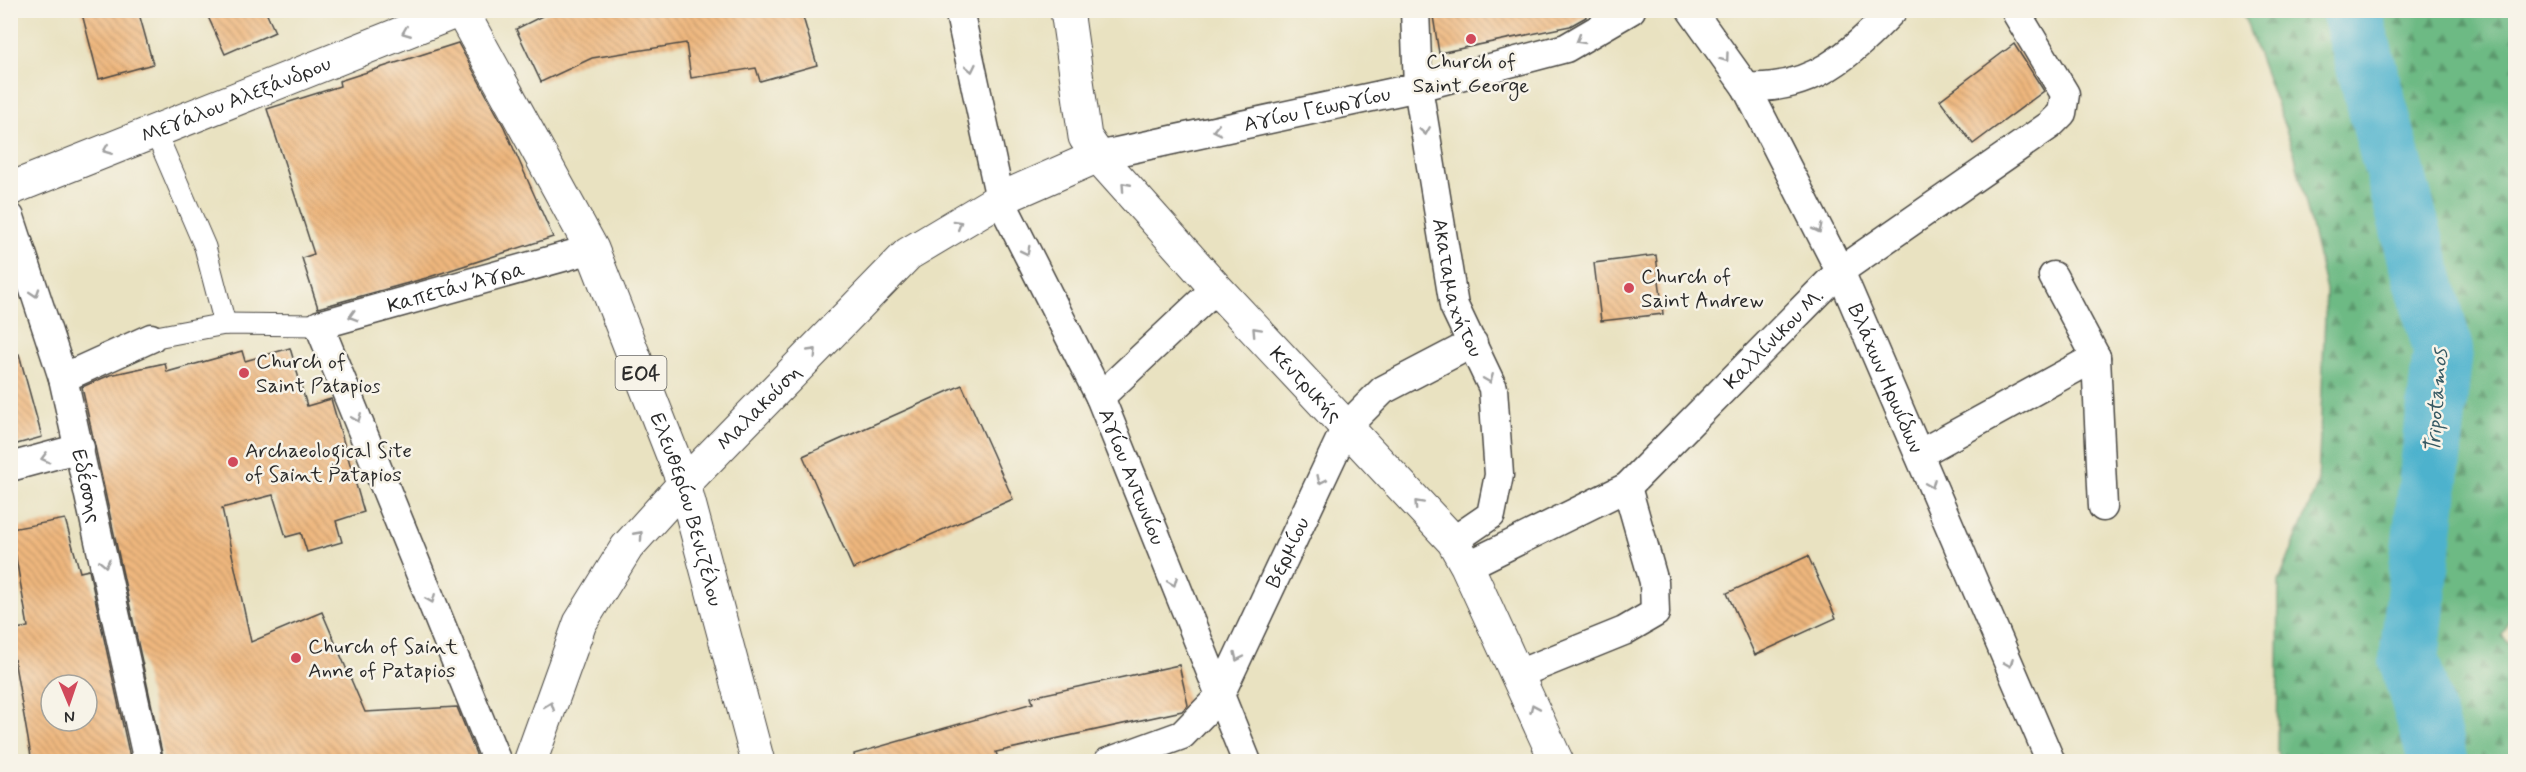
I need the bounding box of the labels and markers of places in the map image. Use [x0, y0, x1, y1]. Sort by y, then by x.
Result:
marker: Church of Saint George [1464, 32, 1478, 46]
place label: Church of Saint George [1413, 48, 1529, 101]
place label: Church of Saint Andrew [1641, 263, 1764, 315]
marker: Church of Saint Andrew [1622, 281, 1636, 295]
place label: Church of Saint Patapios [256, 348, 380, 400]
marker: Church of Saint Patapios [237, 366, 251, 380]
place label: Archaeological Site of Saint Patapios [245, 437, 412, 489]
marker: Archaeological Site of Saint Patapios [226, 455, 240, 469]
place label: Church of Saint Anne of Patapios [308, 633, 458, 685]
marker: Church of Saint Anne of Patapios [289, 651, 303, 665]

